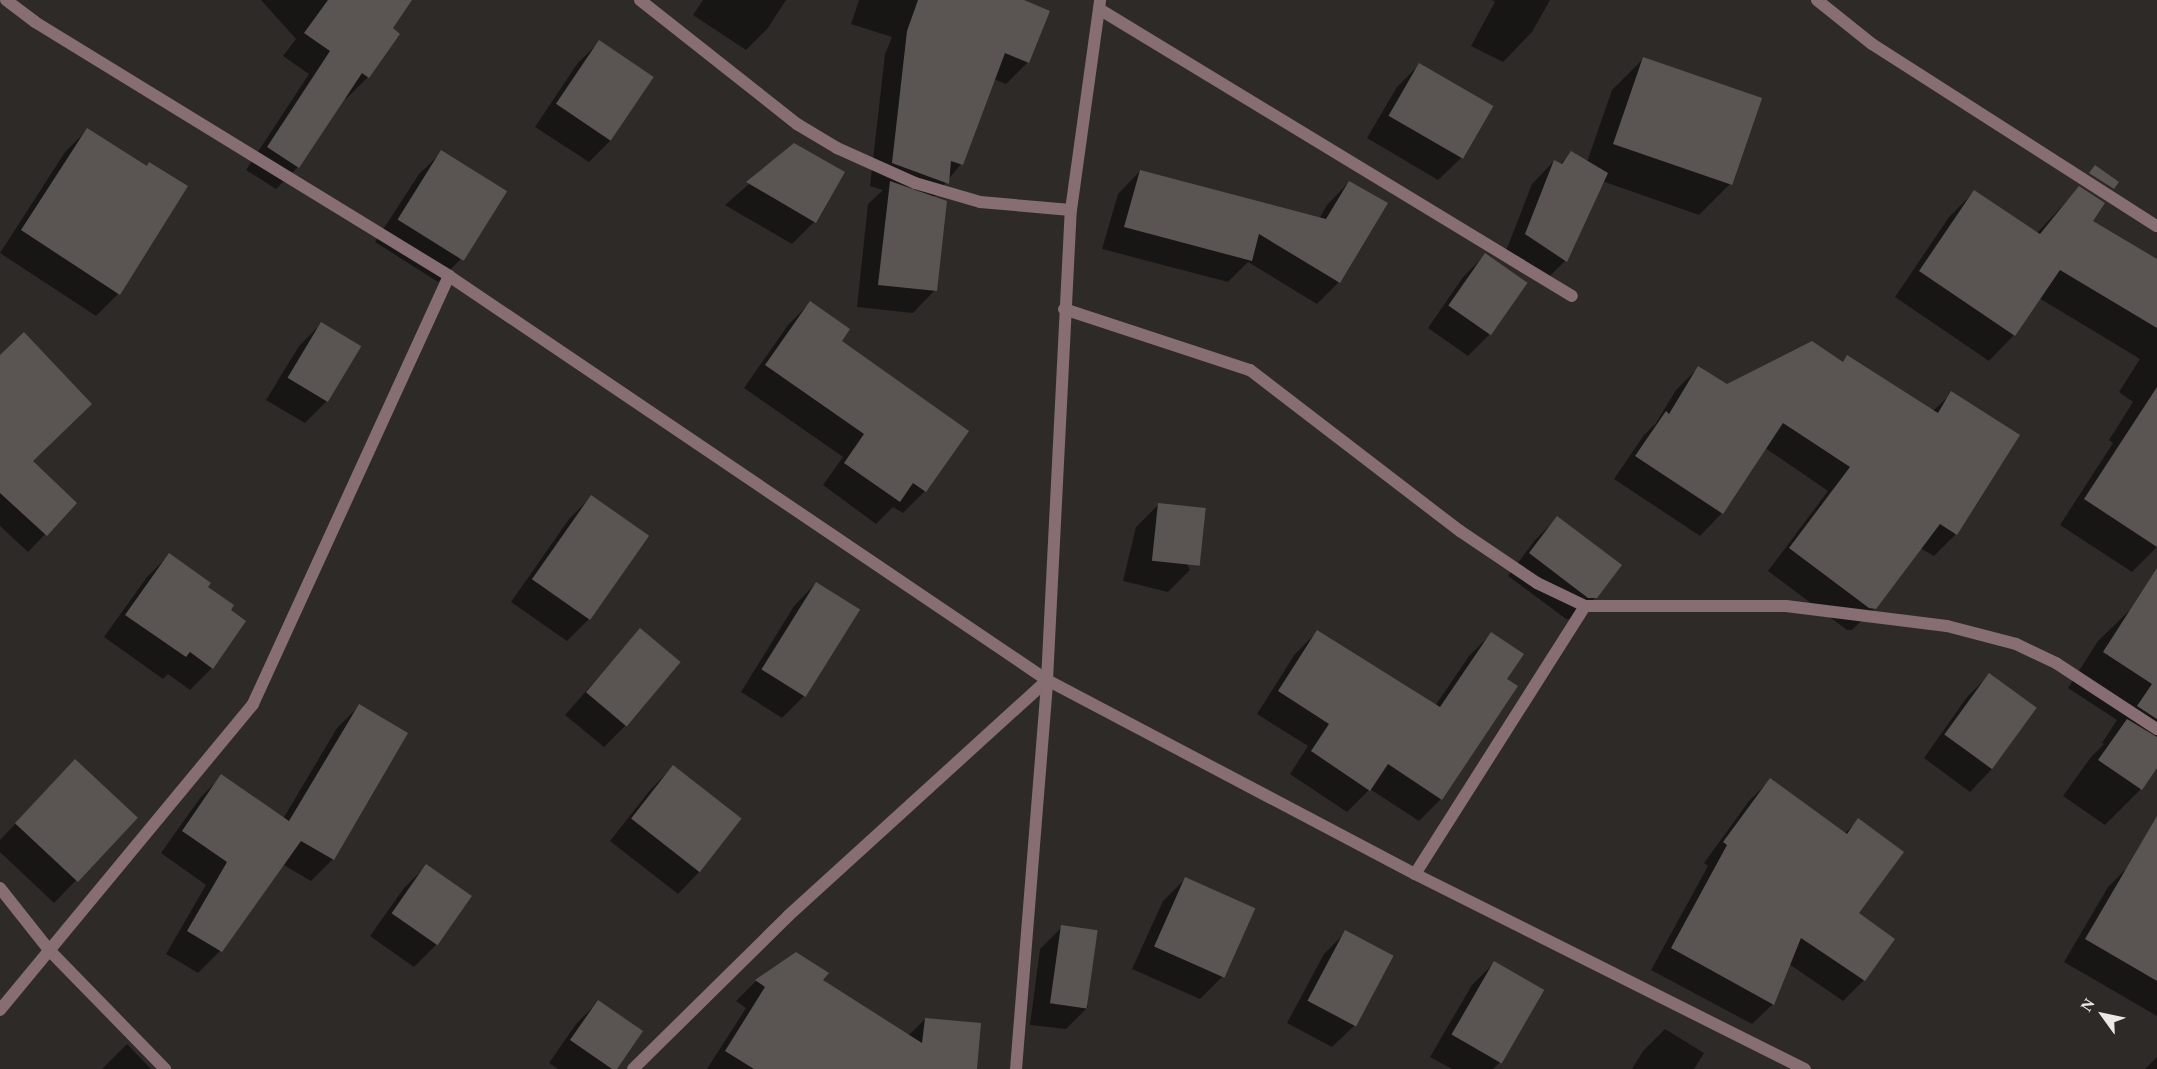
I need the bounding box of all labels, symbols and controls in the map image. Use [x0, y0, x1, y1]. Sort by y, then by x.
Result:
north arrow [2073, 985, 2133, 1045]
text: N [2077, 995, 2098, 1014]

